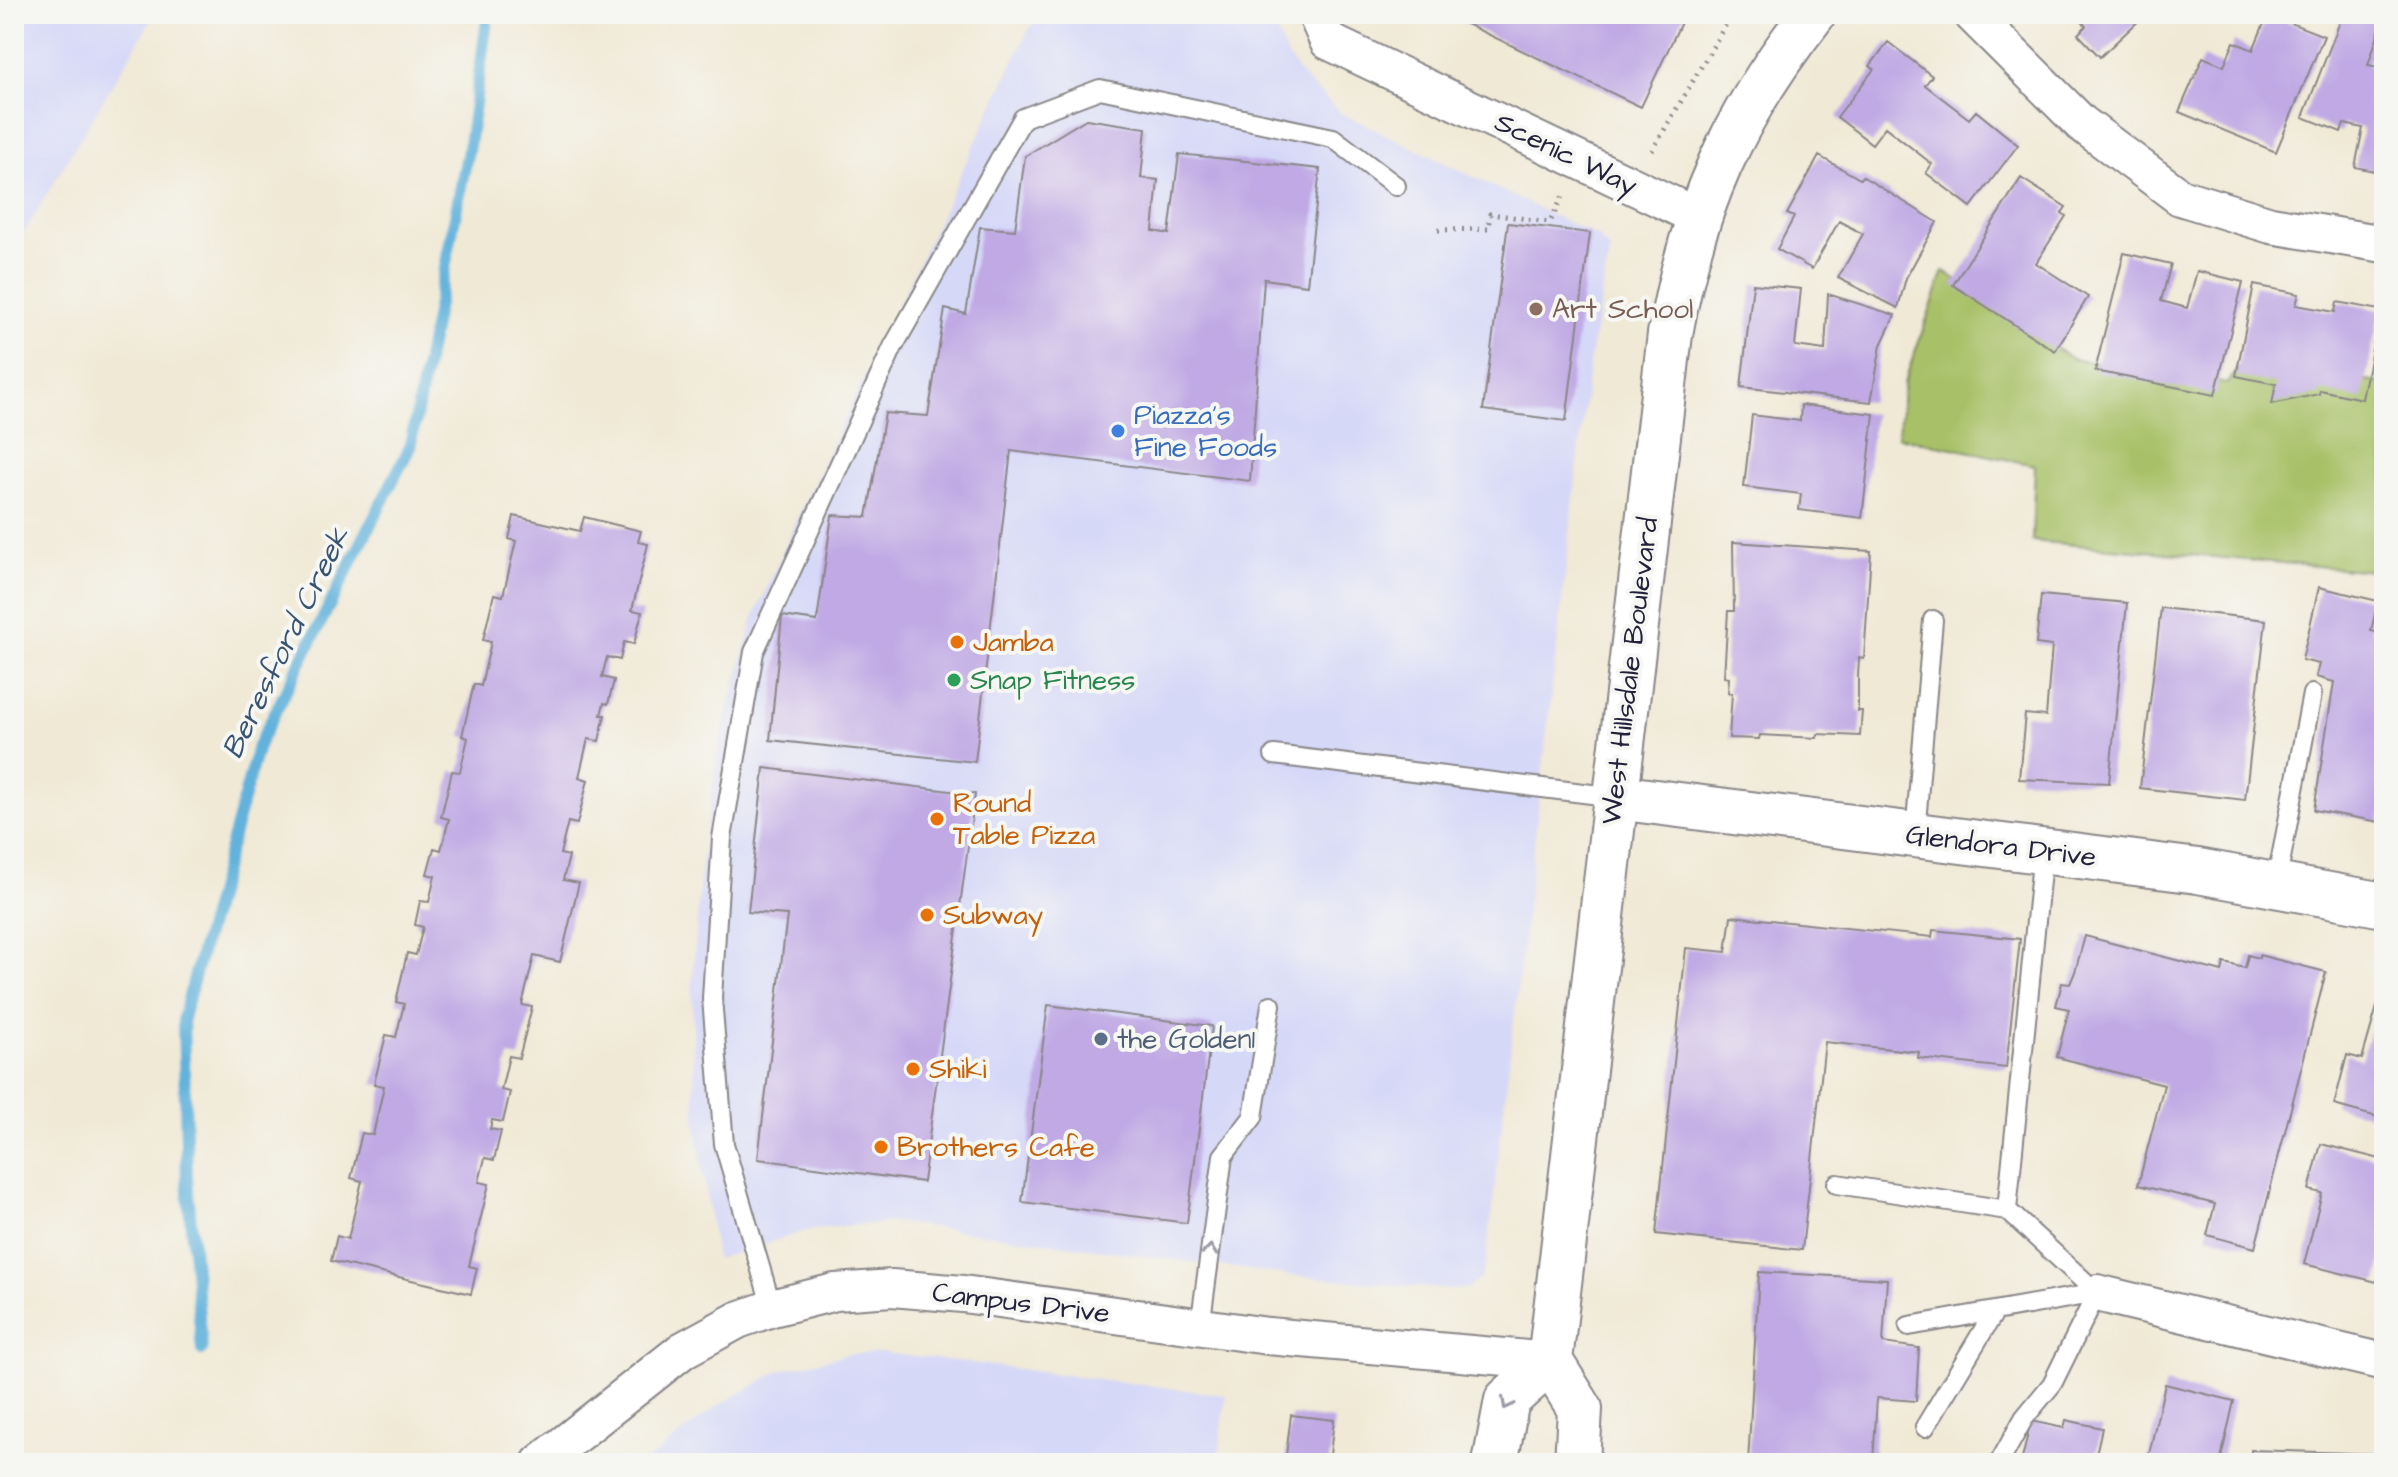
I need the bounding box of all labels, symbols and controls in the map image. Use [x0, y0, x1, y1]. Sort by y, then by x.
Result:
street label: Scenic Way [1487, 103, 1644, 207]
place label: Art School [1552, 290, 1693, 329]
marker: Art School [1527, 300, 1545, 318]
place label: Piazza's Fine Foods [1134, 396, 1277, 467]
marker: Piazza's Fine Foods [1109, 422, 1127, 440]
street label: West Hillsdale Boulevard [1592, 515, 1668, 827]
water label: Beresford Creek [212, 520, 361, 766]
place label: Jamba [973, 623, 1054, 662]
marker: Jamba [948, 633, 966, 651]
place label: Snap Fitness [970, 661, 1135, 700]
marker: Snap Fitness [945, 671, 963, 689]
place label: Round Table Pizza [953, 784, 1095, 855]
marker: Round Table Pizza [928, 810, 946, 828]
street label: Glendora Drive [1904, 815, 2098, 877]
place label: Subway [943, 896, 1043, 937]
marker: Subway [918, 906, 936, 924]
place label: the Golden1 [1117, 1020, 1256, 1059]
marker: the Golden1 [1092, 1030, 1110, 1048]
place label: Shiki [929, 1050, 987, 1089]
marker: Shiki [904, 1060, 922, 1078]
place label: Brothers Cafe [897, 1128, 1095, 1167]
marker: Brothers Cafe [872, 1138, 890, 1156]
one-way arrow [1202, 1243, 1219, 1256]
street label: Campus Drive [930, 1273, 1112, 1333]
one-way arrow [1502, 1396, 1517, 1410]

